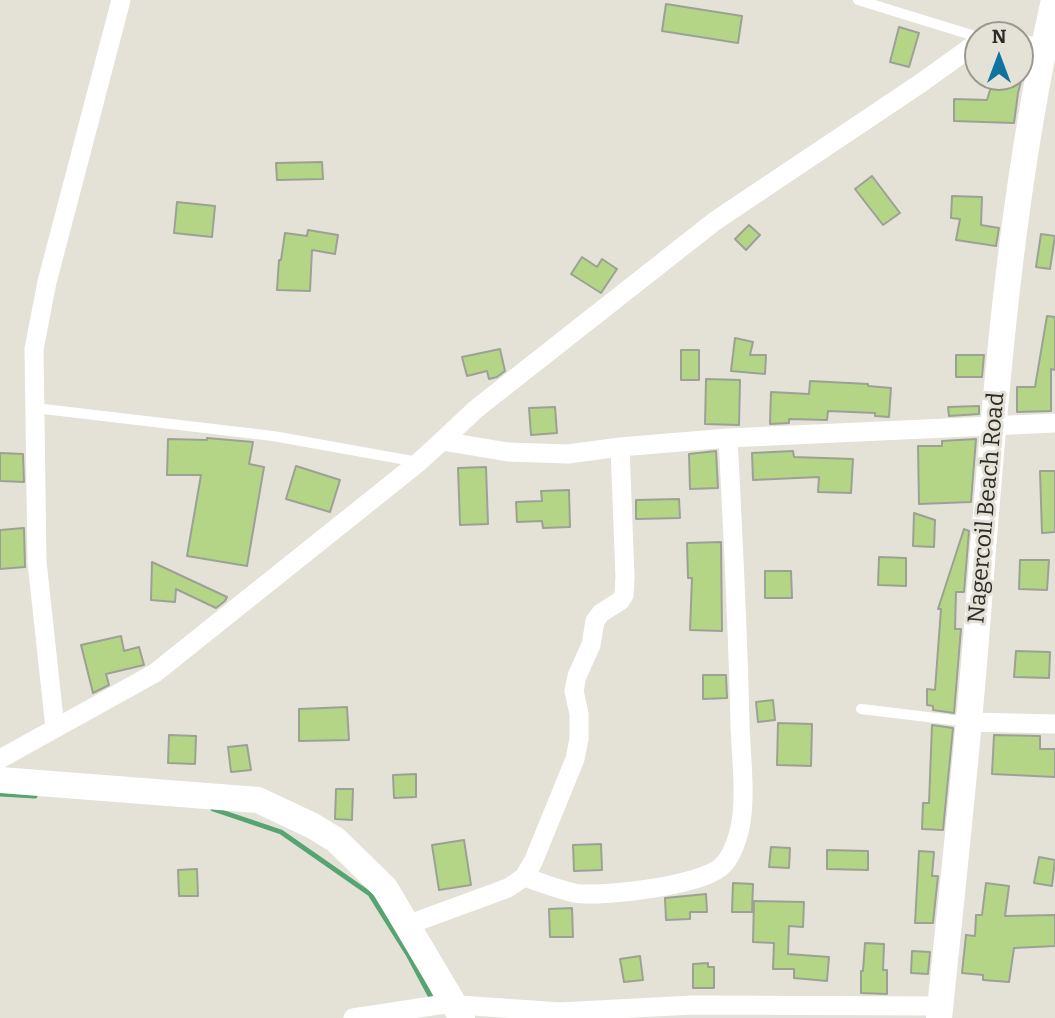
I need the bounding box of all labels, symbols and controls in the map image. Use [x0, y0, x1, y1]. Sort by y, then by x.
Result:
north arrow [964, 21, 1034, 91]
text: N [992, 25, 1006, 48]
street label: Nagercoil Beach Road [963, 391, 1011, 625]

